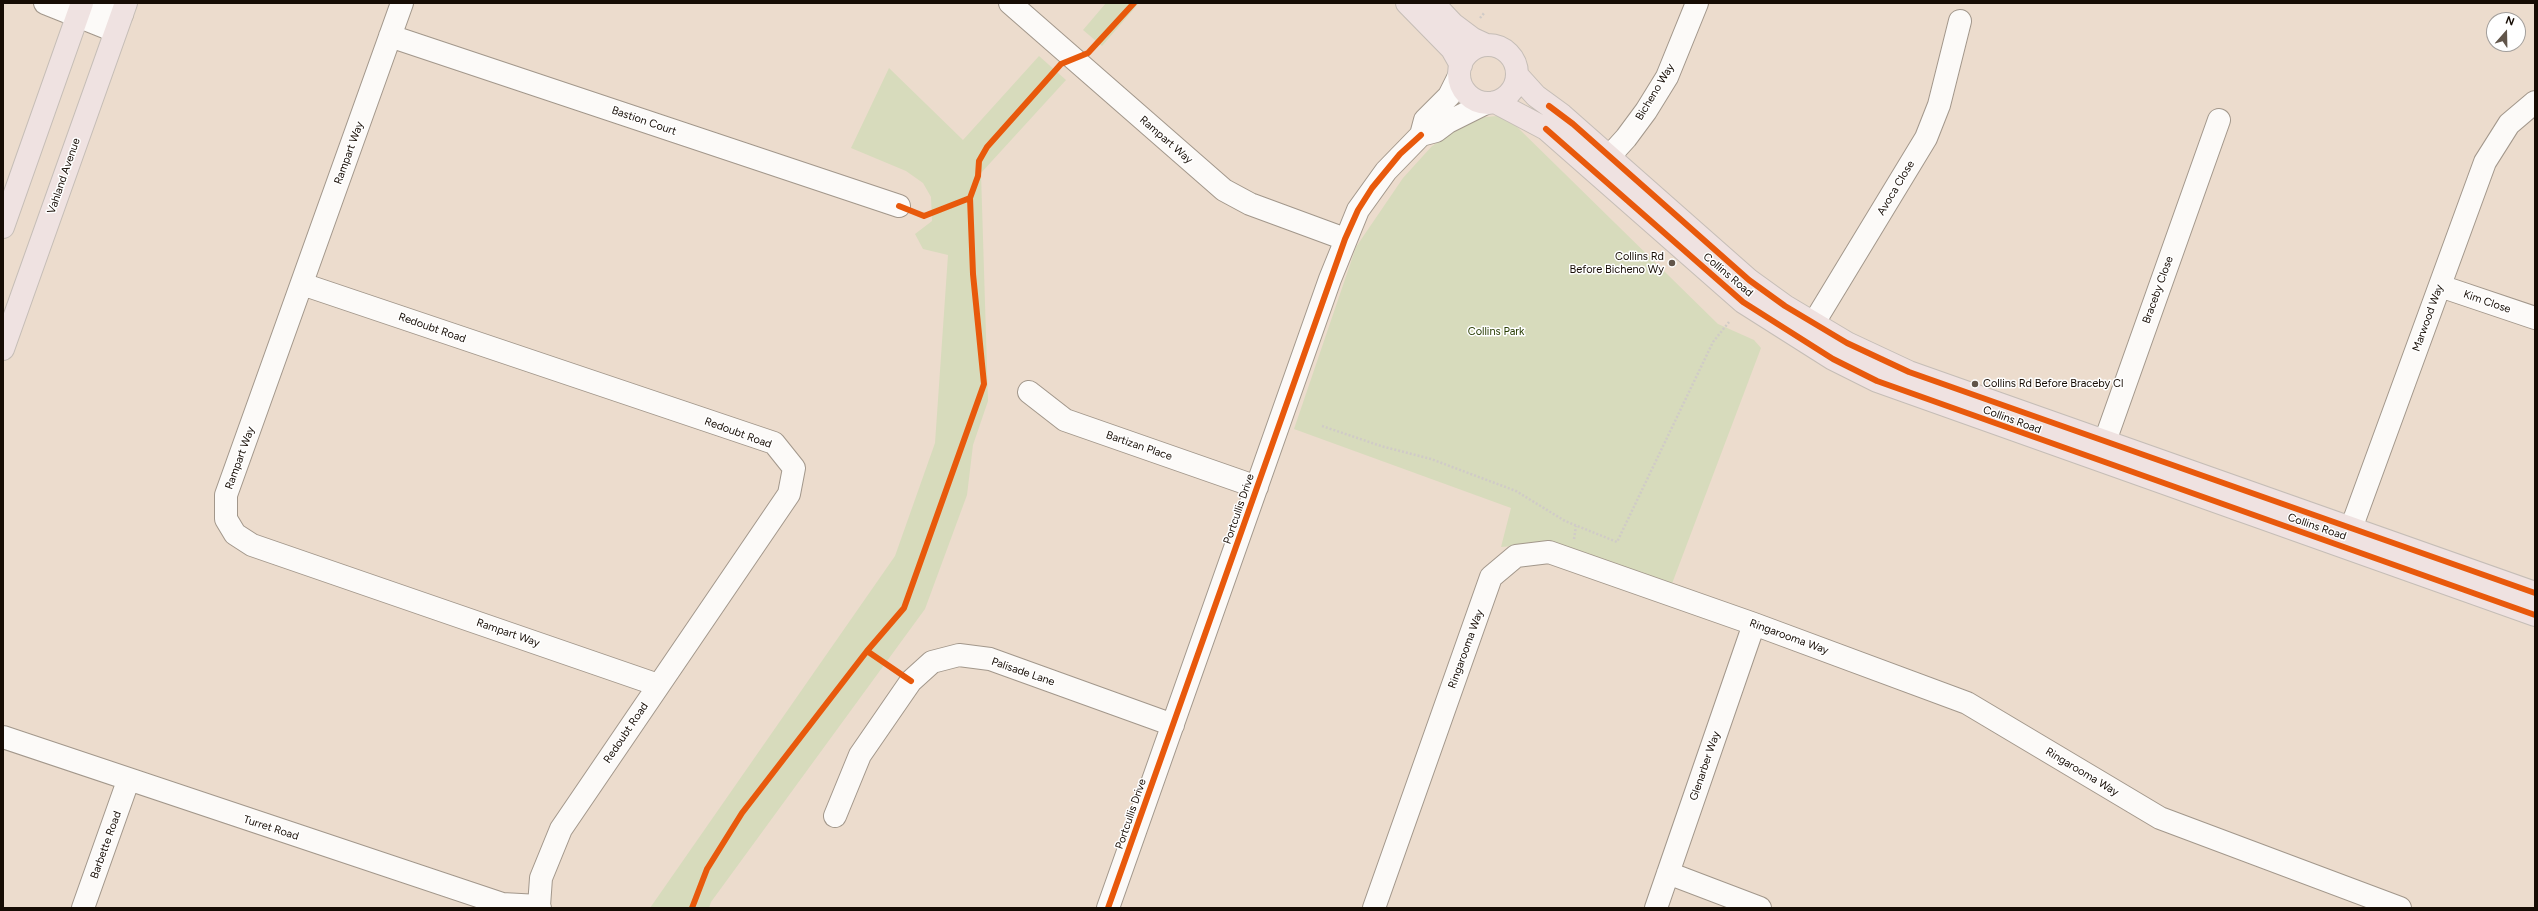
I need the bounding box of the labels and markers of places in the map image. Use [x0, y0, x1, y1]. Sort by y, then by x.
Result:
place label: Collins Rd Before Bicheno Wy [1569, 250, 1664, 276]
marker: Collins Rd Before Bicheno Wy [1667, 258, 1677, 268]
place label: Collins Rd Before Braceby Cl [1983, 377, 2123, 391]
marker: Collins Rd Before Braceby Cl [1970, 379, 1980, 389]

